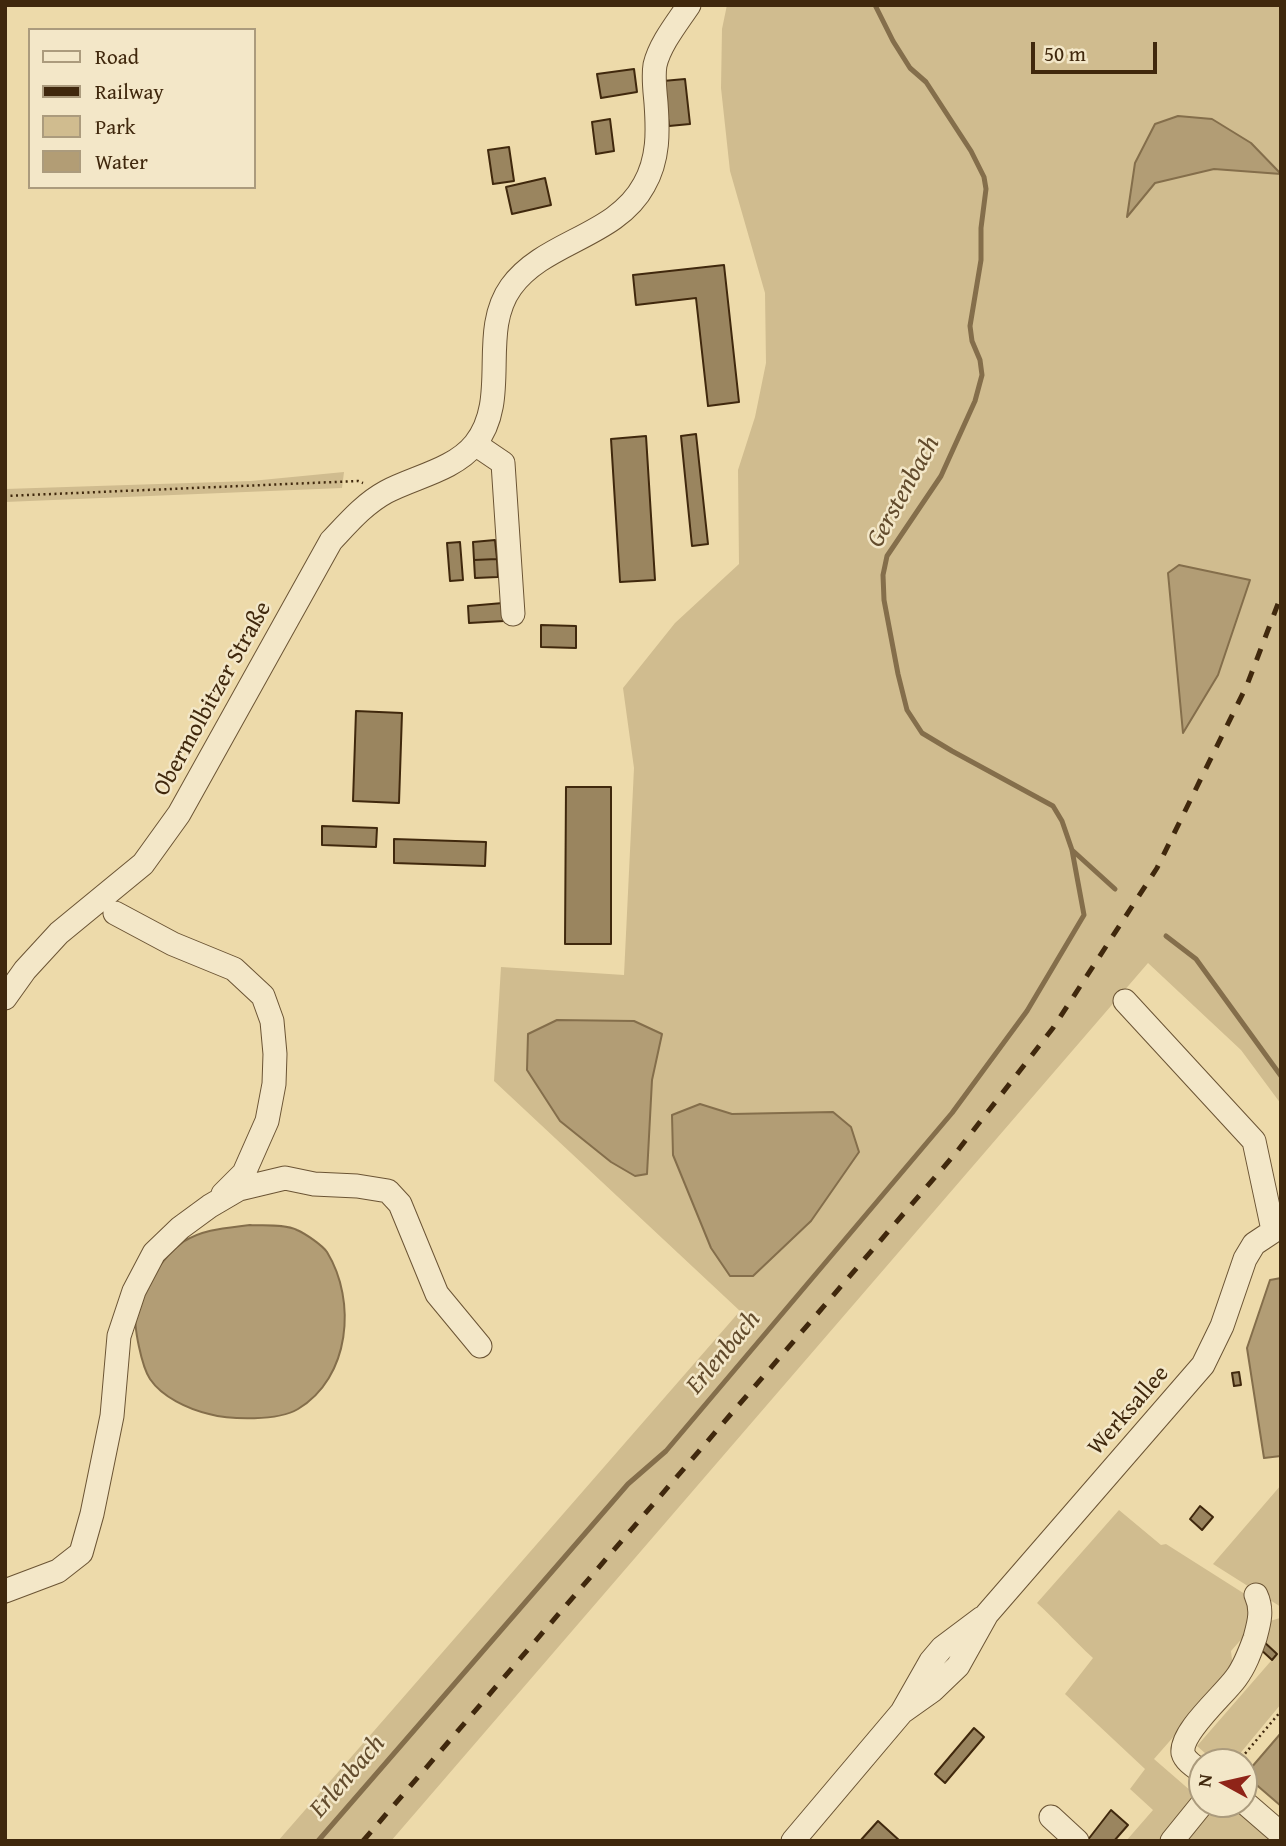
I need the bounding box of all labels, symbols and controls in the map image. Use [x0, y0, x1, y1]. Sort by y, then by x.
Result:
legend [28, 28, 256, 189]
scale bar [1034, 28, 1160, 72]
text: 50 m [1044, 38, 1086, 69]
text: Road [95, 41, 139, 72]
text: Railway [95, 76, 164, 107]
text: Park [95, 111, 136, 142]
text: Water [95, 146, 148, 177]
water label: Gerstenbach [861, 431, 947, 553]
street label: Obermolbitzer Straße [148, 597, 278, 801]
water label: Erlenbach [680, 1305, 768, 1401]
street label: Werksallee [1082, 1360, 1176, 1462]
water label: Erlenbach [304, 1729, 392, 1825]
north arrow [1188, 1748, 1258, 1818]
text: N [1189, 1772, 1219, 1789]

